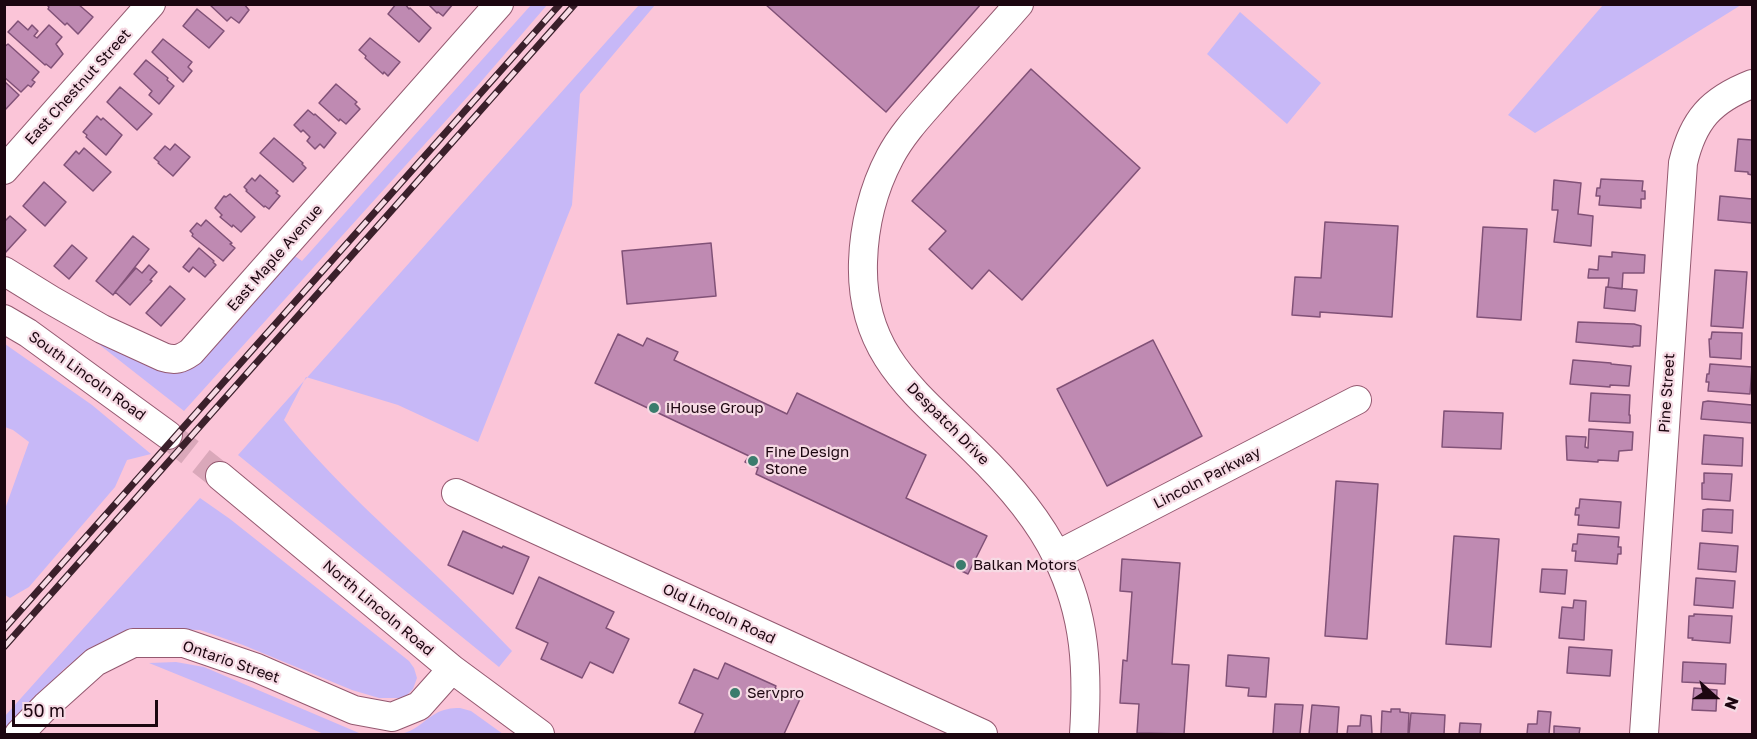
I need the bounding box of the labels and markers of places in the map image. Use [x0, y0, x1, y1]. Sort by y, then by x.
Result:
place label: iHouse Group [666, 399, 763, 417]
marker: iHouse Group [647, 401, 661, 415]
place label: Fine Design Stone [765, 443, 849, 478]
marker: Fine Design Stone [746, 454, 760, 468]
place label: Balkan Motors [973, 556, 1077, 574]
marker: Balkan Motors [954, 558, 968, 572]
place label: Servpro [747, 684, 804, 702]
marker: Servpro [728, 686, 742, 700]

